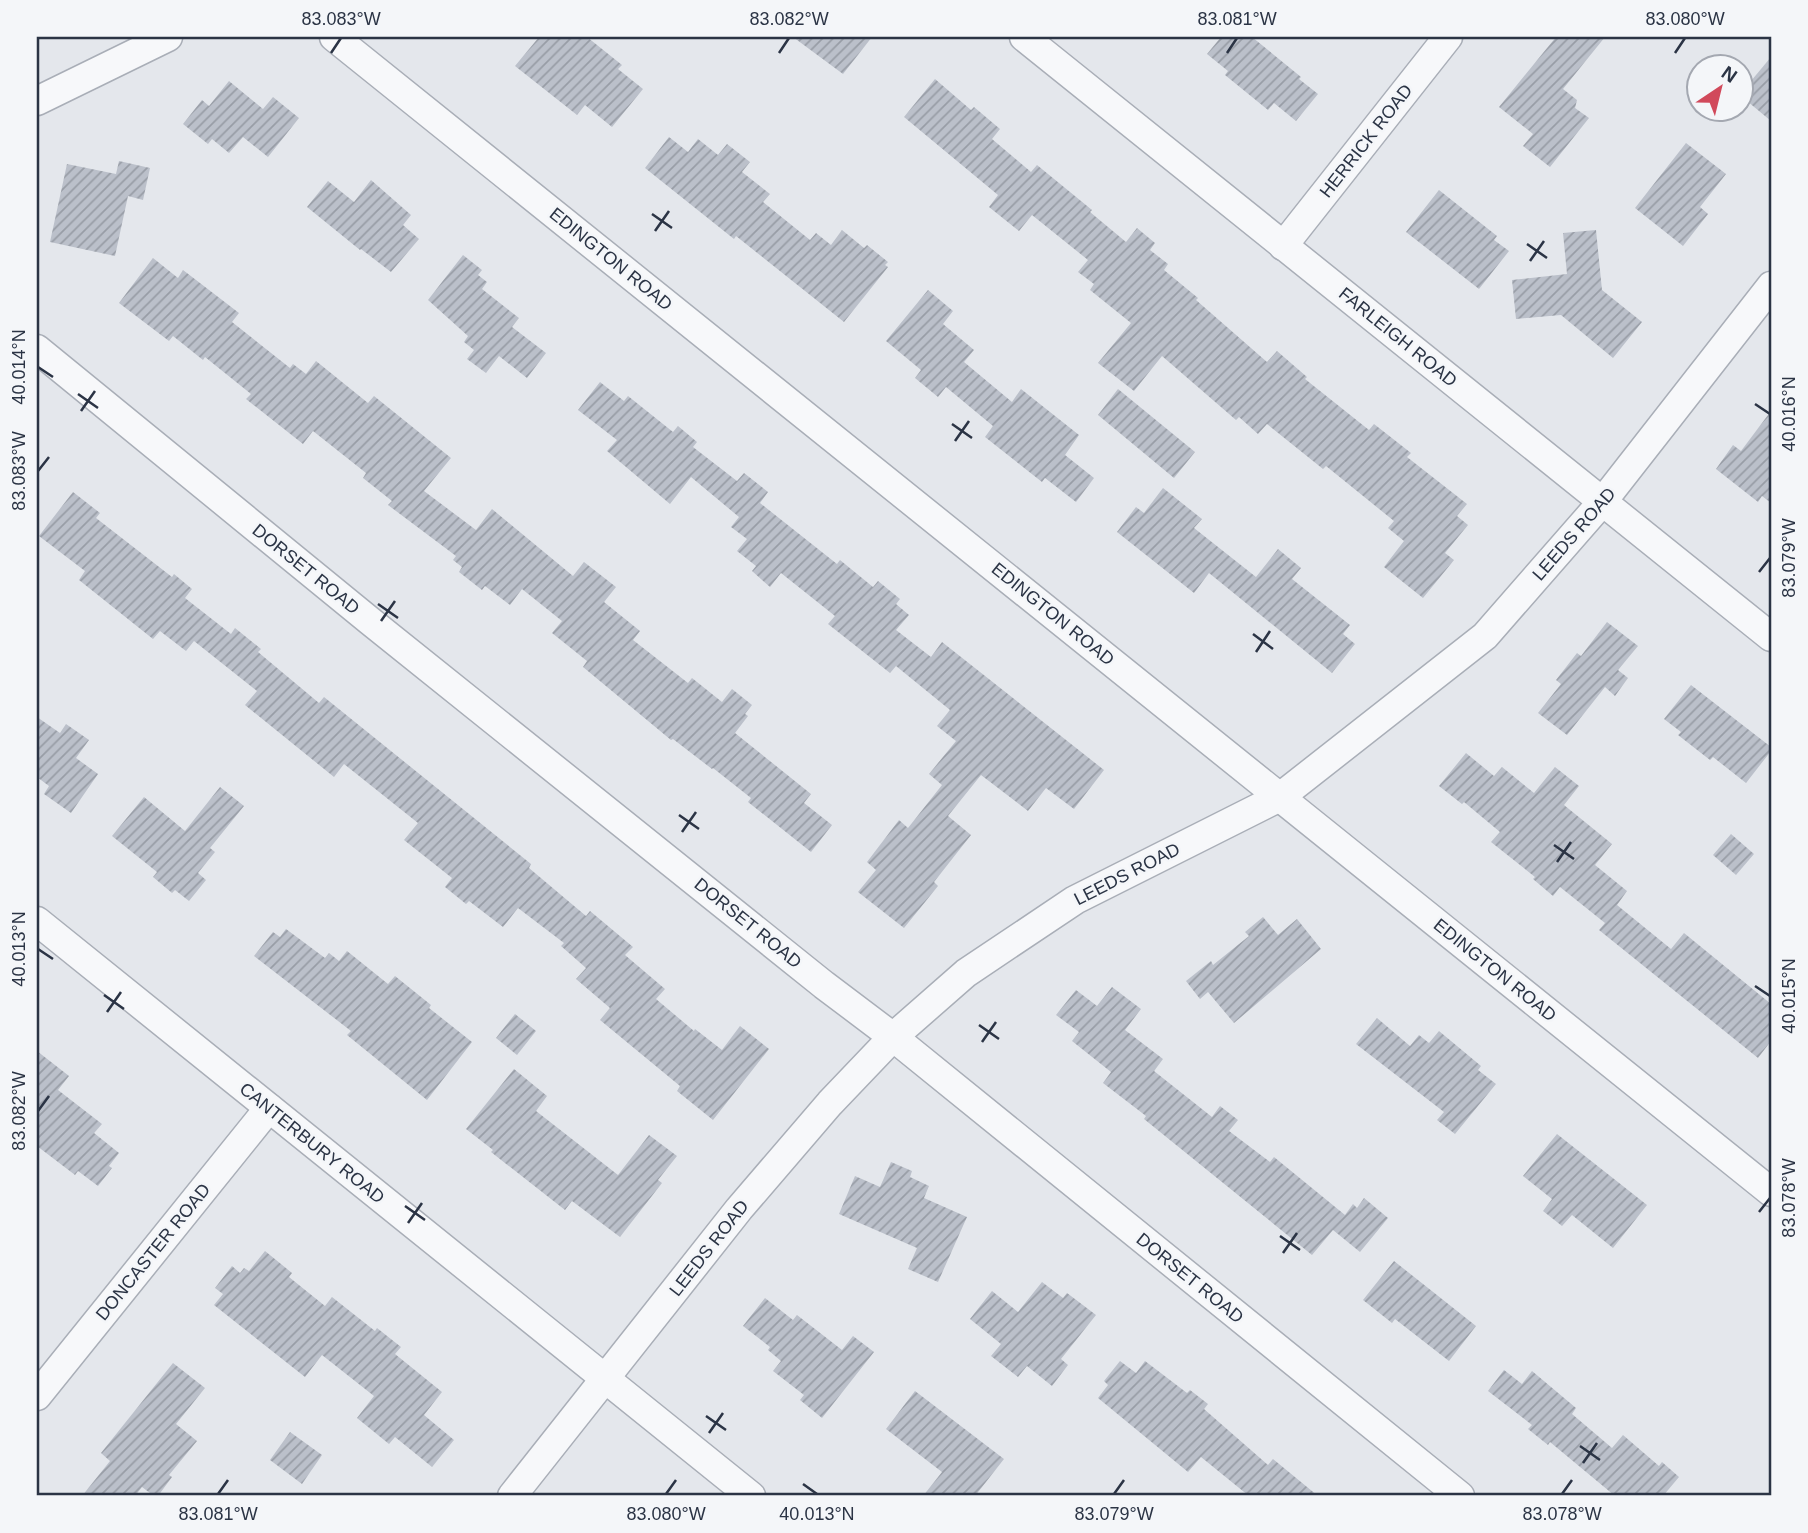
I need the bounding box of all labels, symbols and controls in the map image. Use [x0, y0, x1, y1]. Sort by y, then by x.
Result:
text: 83.083°W [301, 9, 381, 29]
text: 83.082°W [749, 9, 829, 29]
text: 83.081°W [1197, 9, 1277, 29]
text: 83.080°W [1645, 9, 1725, 29]
north arrow [1686, 52, 1756, 122]
text: N [1718, 62, 1741, 87]
street label: HERRICK ROAD [1316, 80, 1416, 202]
street label: EDINGTON ROAD [546, 203, 676, 315]
street label: FARLEIGH ROAD [1335, 283, 1461, 391]
text: 40.014°N [9, 329, 29, 405]
text: 40.016°N [1779, 376, 1799, 452]
text: 83.083°W [9, 431, 29, 511]
street label: LEEDS ROAD [1528, 484, 1620, 584]
text: 83.079°W [1779, 518, 1799, 598]
street label: DORSET ROAD [249, 520, 363, 618]
street label: EDINGTON ROAD [988, 558, 1118, 670]
street label: LEEDS ROAD [1071, 839, 1183, 909]
street label: DORSET ROAD [691, 874, 805, 972]
text: 40.013°N [9, 911, 29, 987]
street label: EDINGTON ROAD [1430, 914, 1560, 1026]
text: 40.015°N [1779, 958, 1799, 1034]
text: 83.082°W [9, 1071, 29, 1151]
street label: CANTERBURY ROAD [236, 1078, 388, 1208]
text: 83.078°W [1779, 1158, 1799, 1238]
street label: DONCASTER ROAD [92, 1180, 214, 1324]
street label: LEEDS ROAD [665, 1196, 753, 1300]
street label: DORSET ROAD [1133, 1229, 1247, 1327]
text: 83.081°W [178, 1504, 258, 1524]
text: 83.080°W [626, 1504, 706, 1524]
text: 40.013°N [779, 1504, 855, 1524]
text: 83.079°W [1074, 1504, 1154, 1524]
text: 83.078°W [1522, 1504, 1602, 1524]

